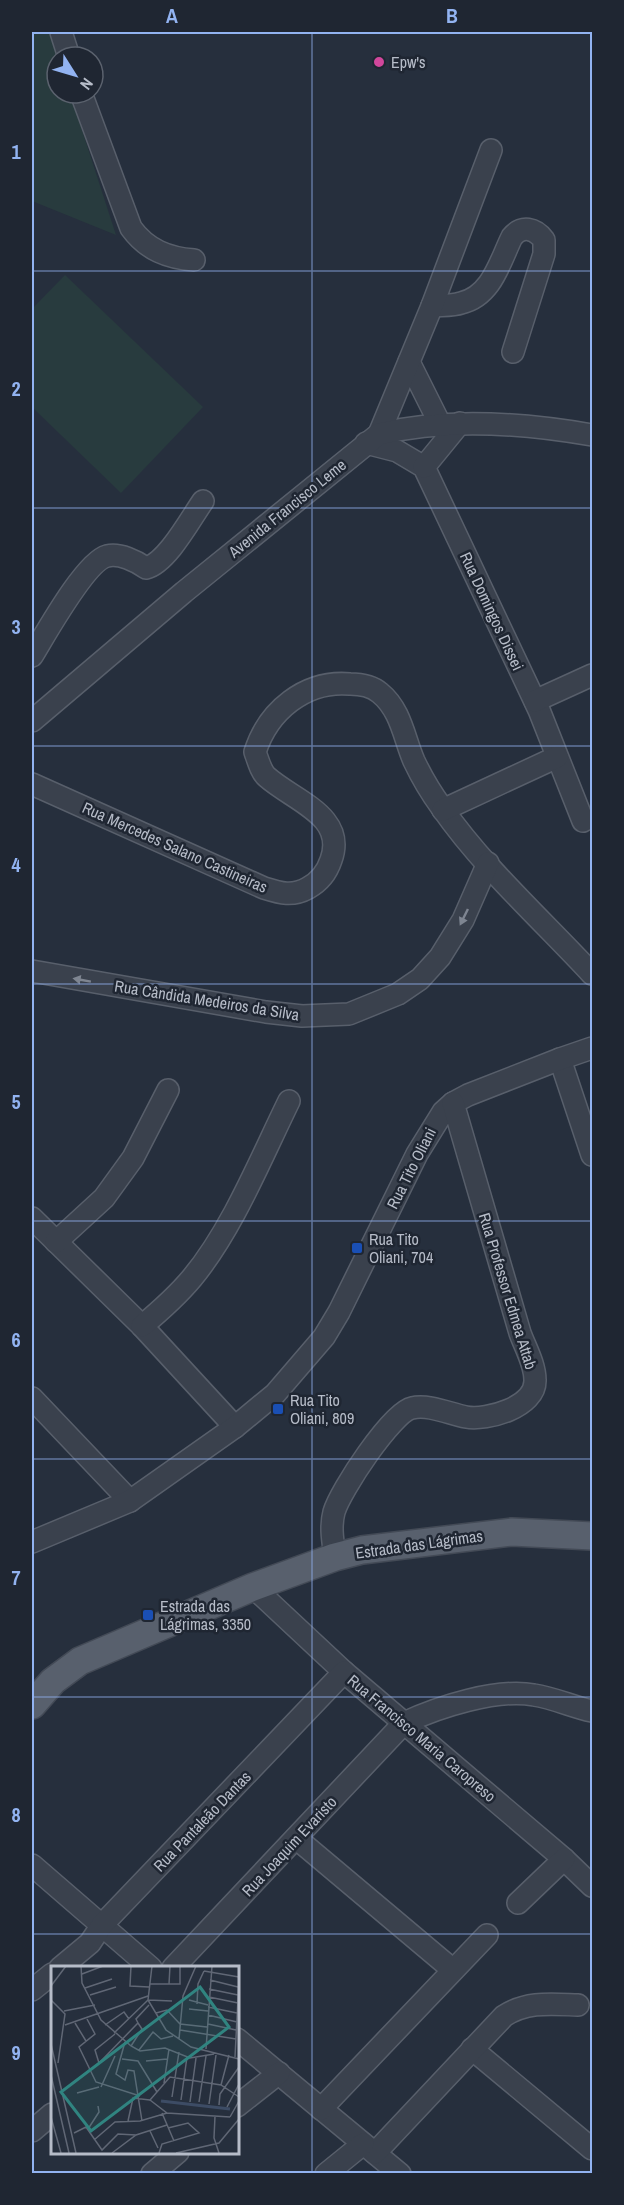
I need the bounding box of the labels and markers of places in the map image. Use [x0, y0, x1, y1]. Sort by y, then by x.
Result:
place label: Epw's [391, 51, 426, 73]
marker: Epw's [372, 55, 386, 69]
place label: Rua Tito Oliani, 704 [369, 1228, 433, 1268]
marker: Rua Tito Oliani, 704 [350, 1241, 364, 1255]
place label: Rua Tito Oliani, 809 [290, 1389, 354, 1429]
marker: Rua Tito Oliani, 809 [271, 1402, 285, 1416]
place label: Estrada das Lágrimas, 3350 [160, 1595, 251, 1635]
marker: Estrada das Lágrimas, 3350 [141, 1608, 155, 1622]

